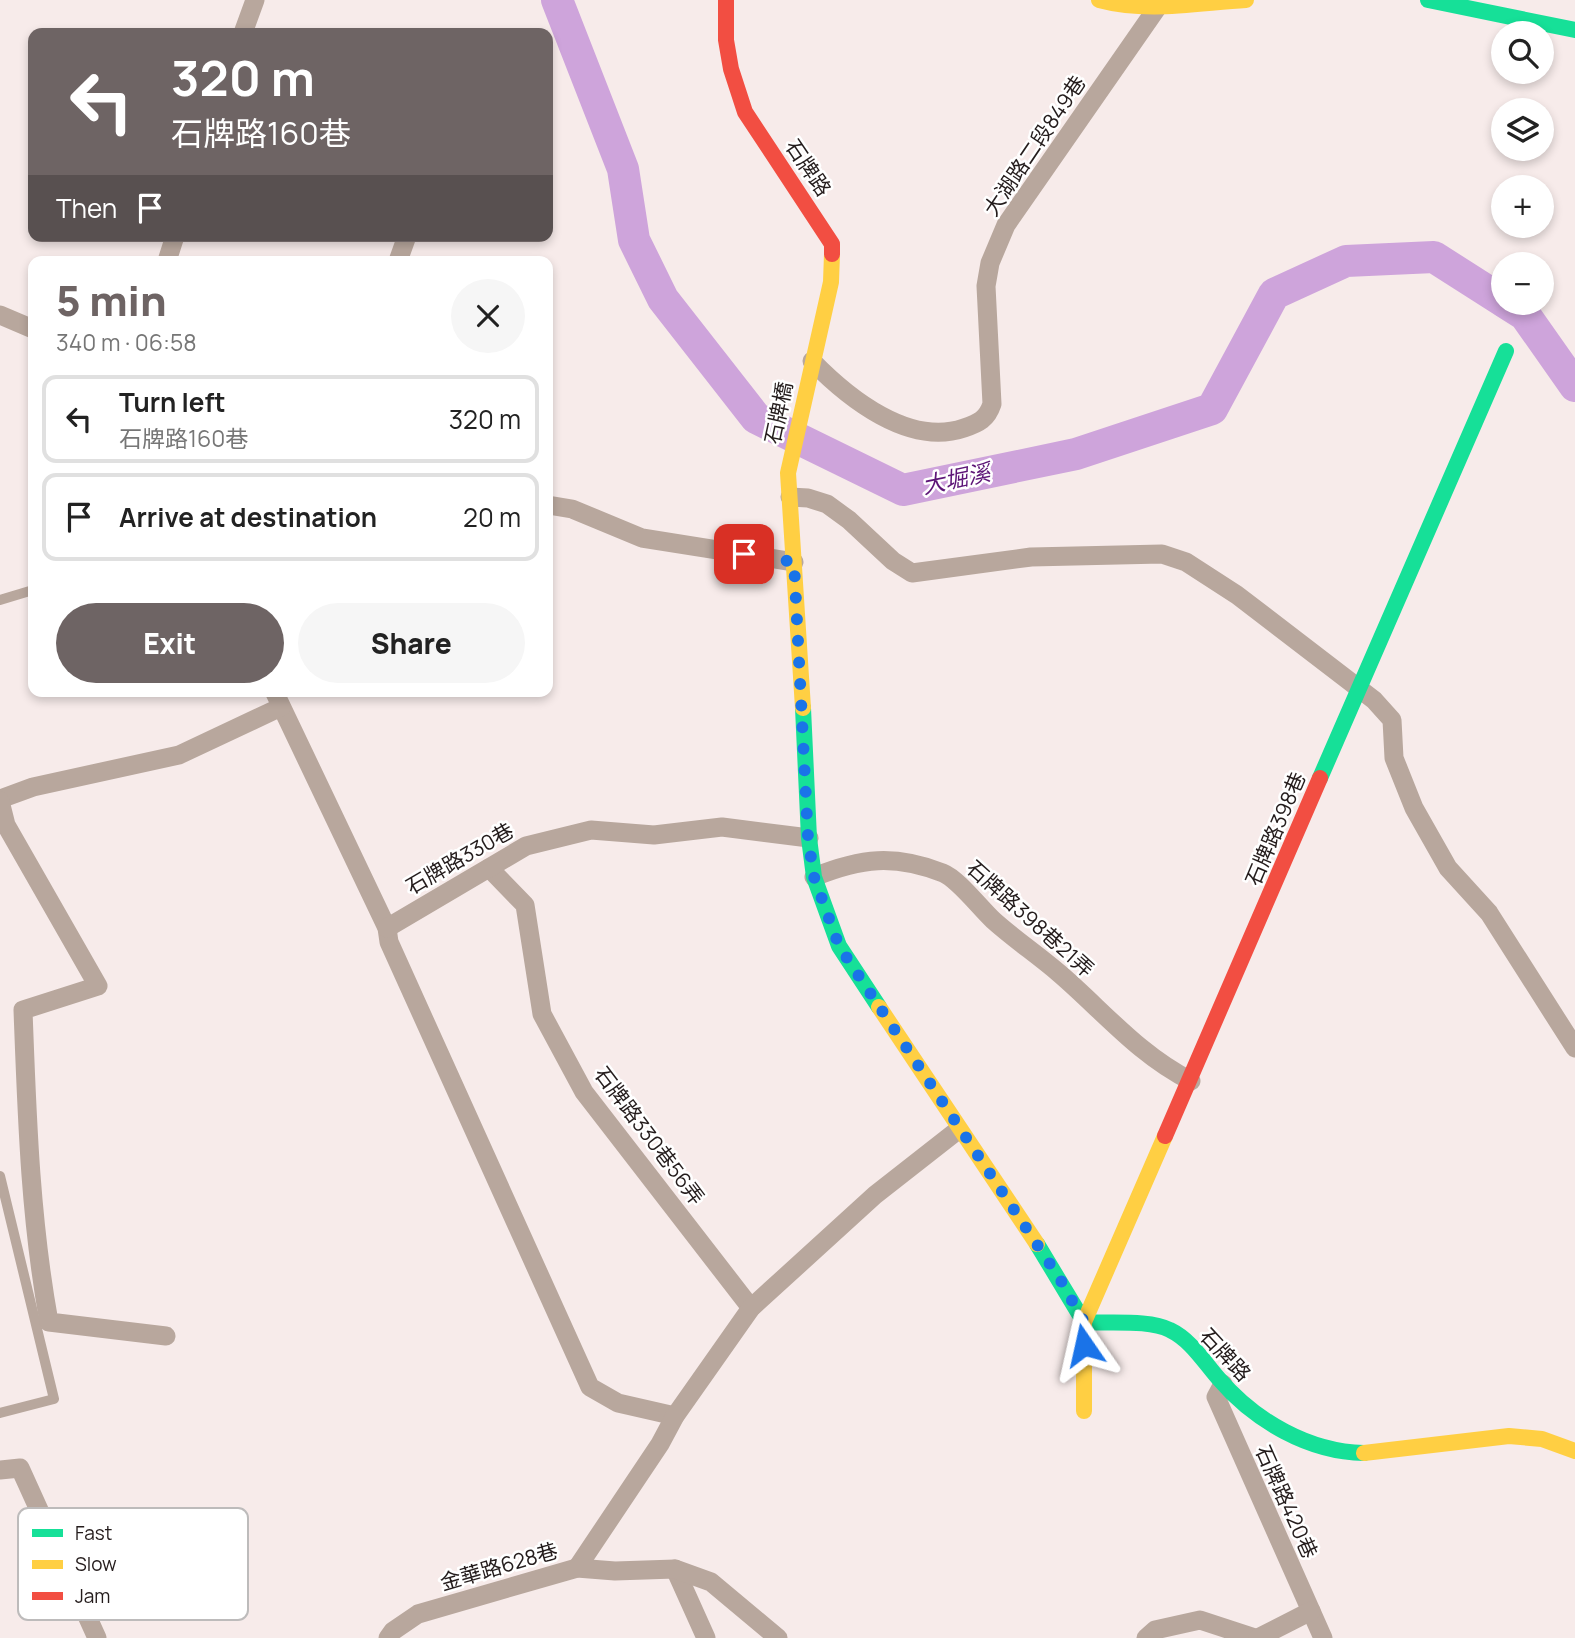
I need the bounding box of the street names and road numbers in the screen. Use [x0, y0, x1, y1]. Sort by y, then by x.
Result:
street label: 大湖路二段849巷 [977, 70, 1091, 221]
street label: 石牌路 [780, 133, 838, 201]
street label: 石牌橋 [758, 379, 798, 447]
street label: 石牌路398巷 [1239, 768, 1312, 890]
street label: 石牌路330巷 [401, 816, 518, 900]
street label: 石牌路398巷21弄 [961, 854, 1100, 983]
street label: 石牌路330巷56弄 [589, 1061, 711, 1210]
street label: 石牌路 [1194, 1322, 1257, 1387]
street label: 石牌路420巷 [1249, 1441, 1324, 1563]
street label: 金華路628巷 [437, 1536, 561, 1596]

